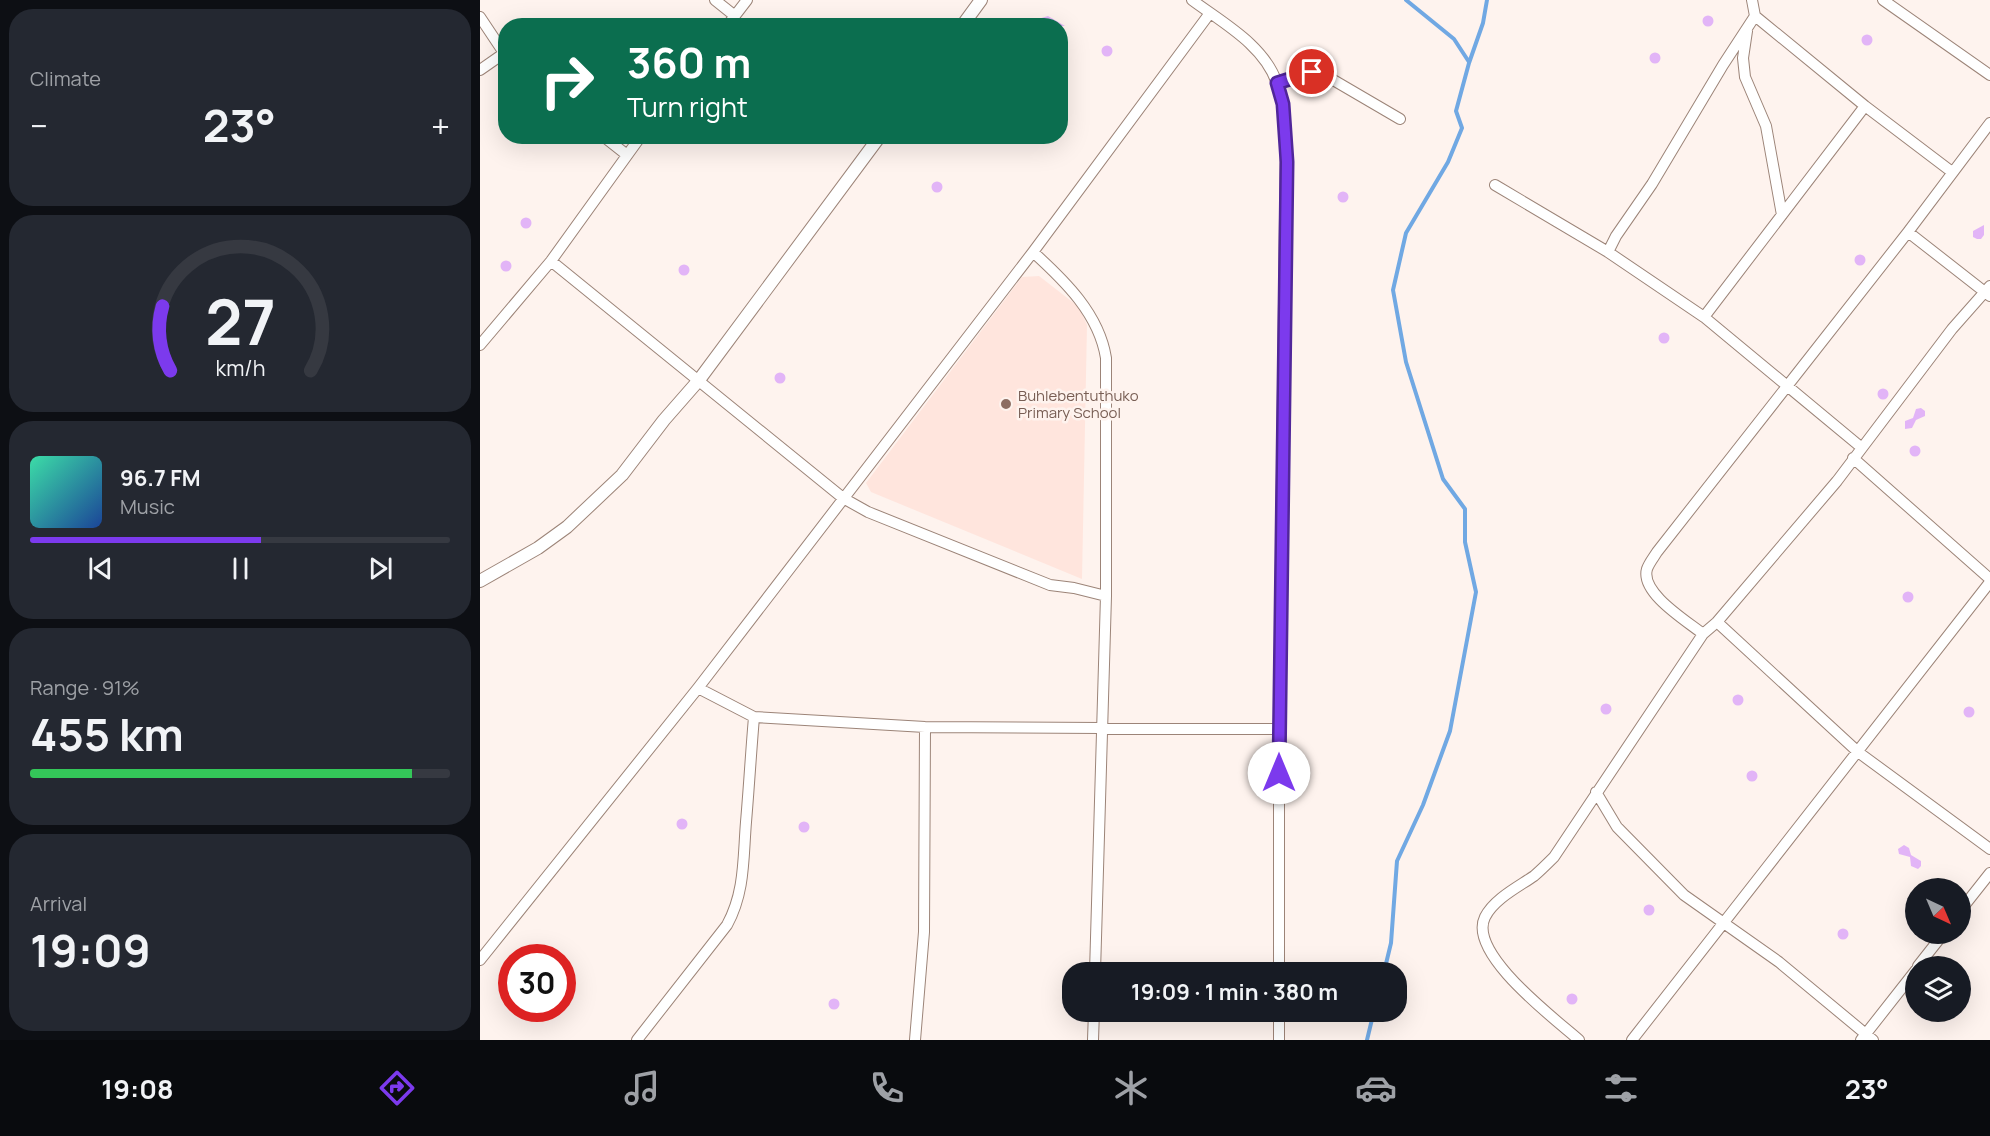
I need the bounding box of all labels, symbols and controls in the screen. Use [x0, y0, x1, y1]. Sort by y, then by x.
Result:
text: 360 m [627, 33, 751, 91]
icon: right [528, 42, 606, 120]
pin [1286, 46, 1337, 97]
icon: arrive [1295, 55, 1328, 88]
text: Climate [30, 65, 101, 92]
text: Turn right [627, 88, 748, 125]
text: 23° [203, 94, 276, 156]
text: − [30, 103, 48, 148]
text: + [431, 103, 450, 148]
text: 27 [205, 278, 275, 364]
text: km/h [215, 353, 265, 382]
place label: Buhlebentuthuko Primary School [1018, 385, 1139, 423]
marker: Buhlebentuthuko Primary School [999, 397, 1013, 411]
text: 96.7 FM [120, 463, 201, 493]
text: Music [120, 493, 175, 520]
icon: previous [84, 552, 117, 585]
icon: pause [224, 552, 257, 585]
icon: next [364, 552, 397, 585]
text: Range · 91% [30, 674, 140, 701]
text: 455 km [30, 703, 184, 765]
position arrow [1247, 741, 1311, 805]
north arrow [1905, 878, 1971, 944]
map controls [1905, 878, 1971, 1022]
text: Arrival [30, 890, 87, 917]
text: 19:09 [30, 919, 151, 981]
speed limit sign: 30 [498, 944, 576, 1022]
button: layers [1905, 956, 1971, 1022]
text: 19:09 · 1 min · 380 m [1131, 977, 1338, 1007]
icon: directions [376, 1067, 418, 1109]
icon: music [621, 1067, 663, 1109]
icon: phone [866, 1067, 908, 1109]
icon: climate [1110, 1067, 1152, 1109]
icon: car [1355, 1067, 1397, 1109]
icon: filters [1600, 1067, 1642, 1109]
text: 19:08 [101, 1070, 174, 1107]
text: 23° [1845, 1070, 1889, 1107]

